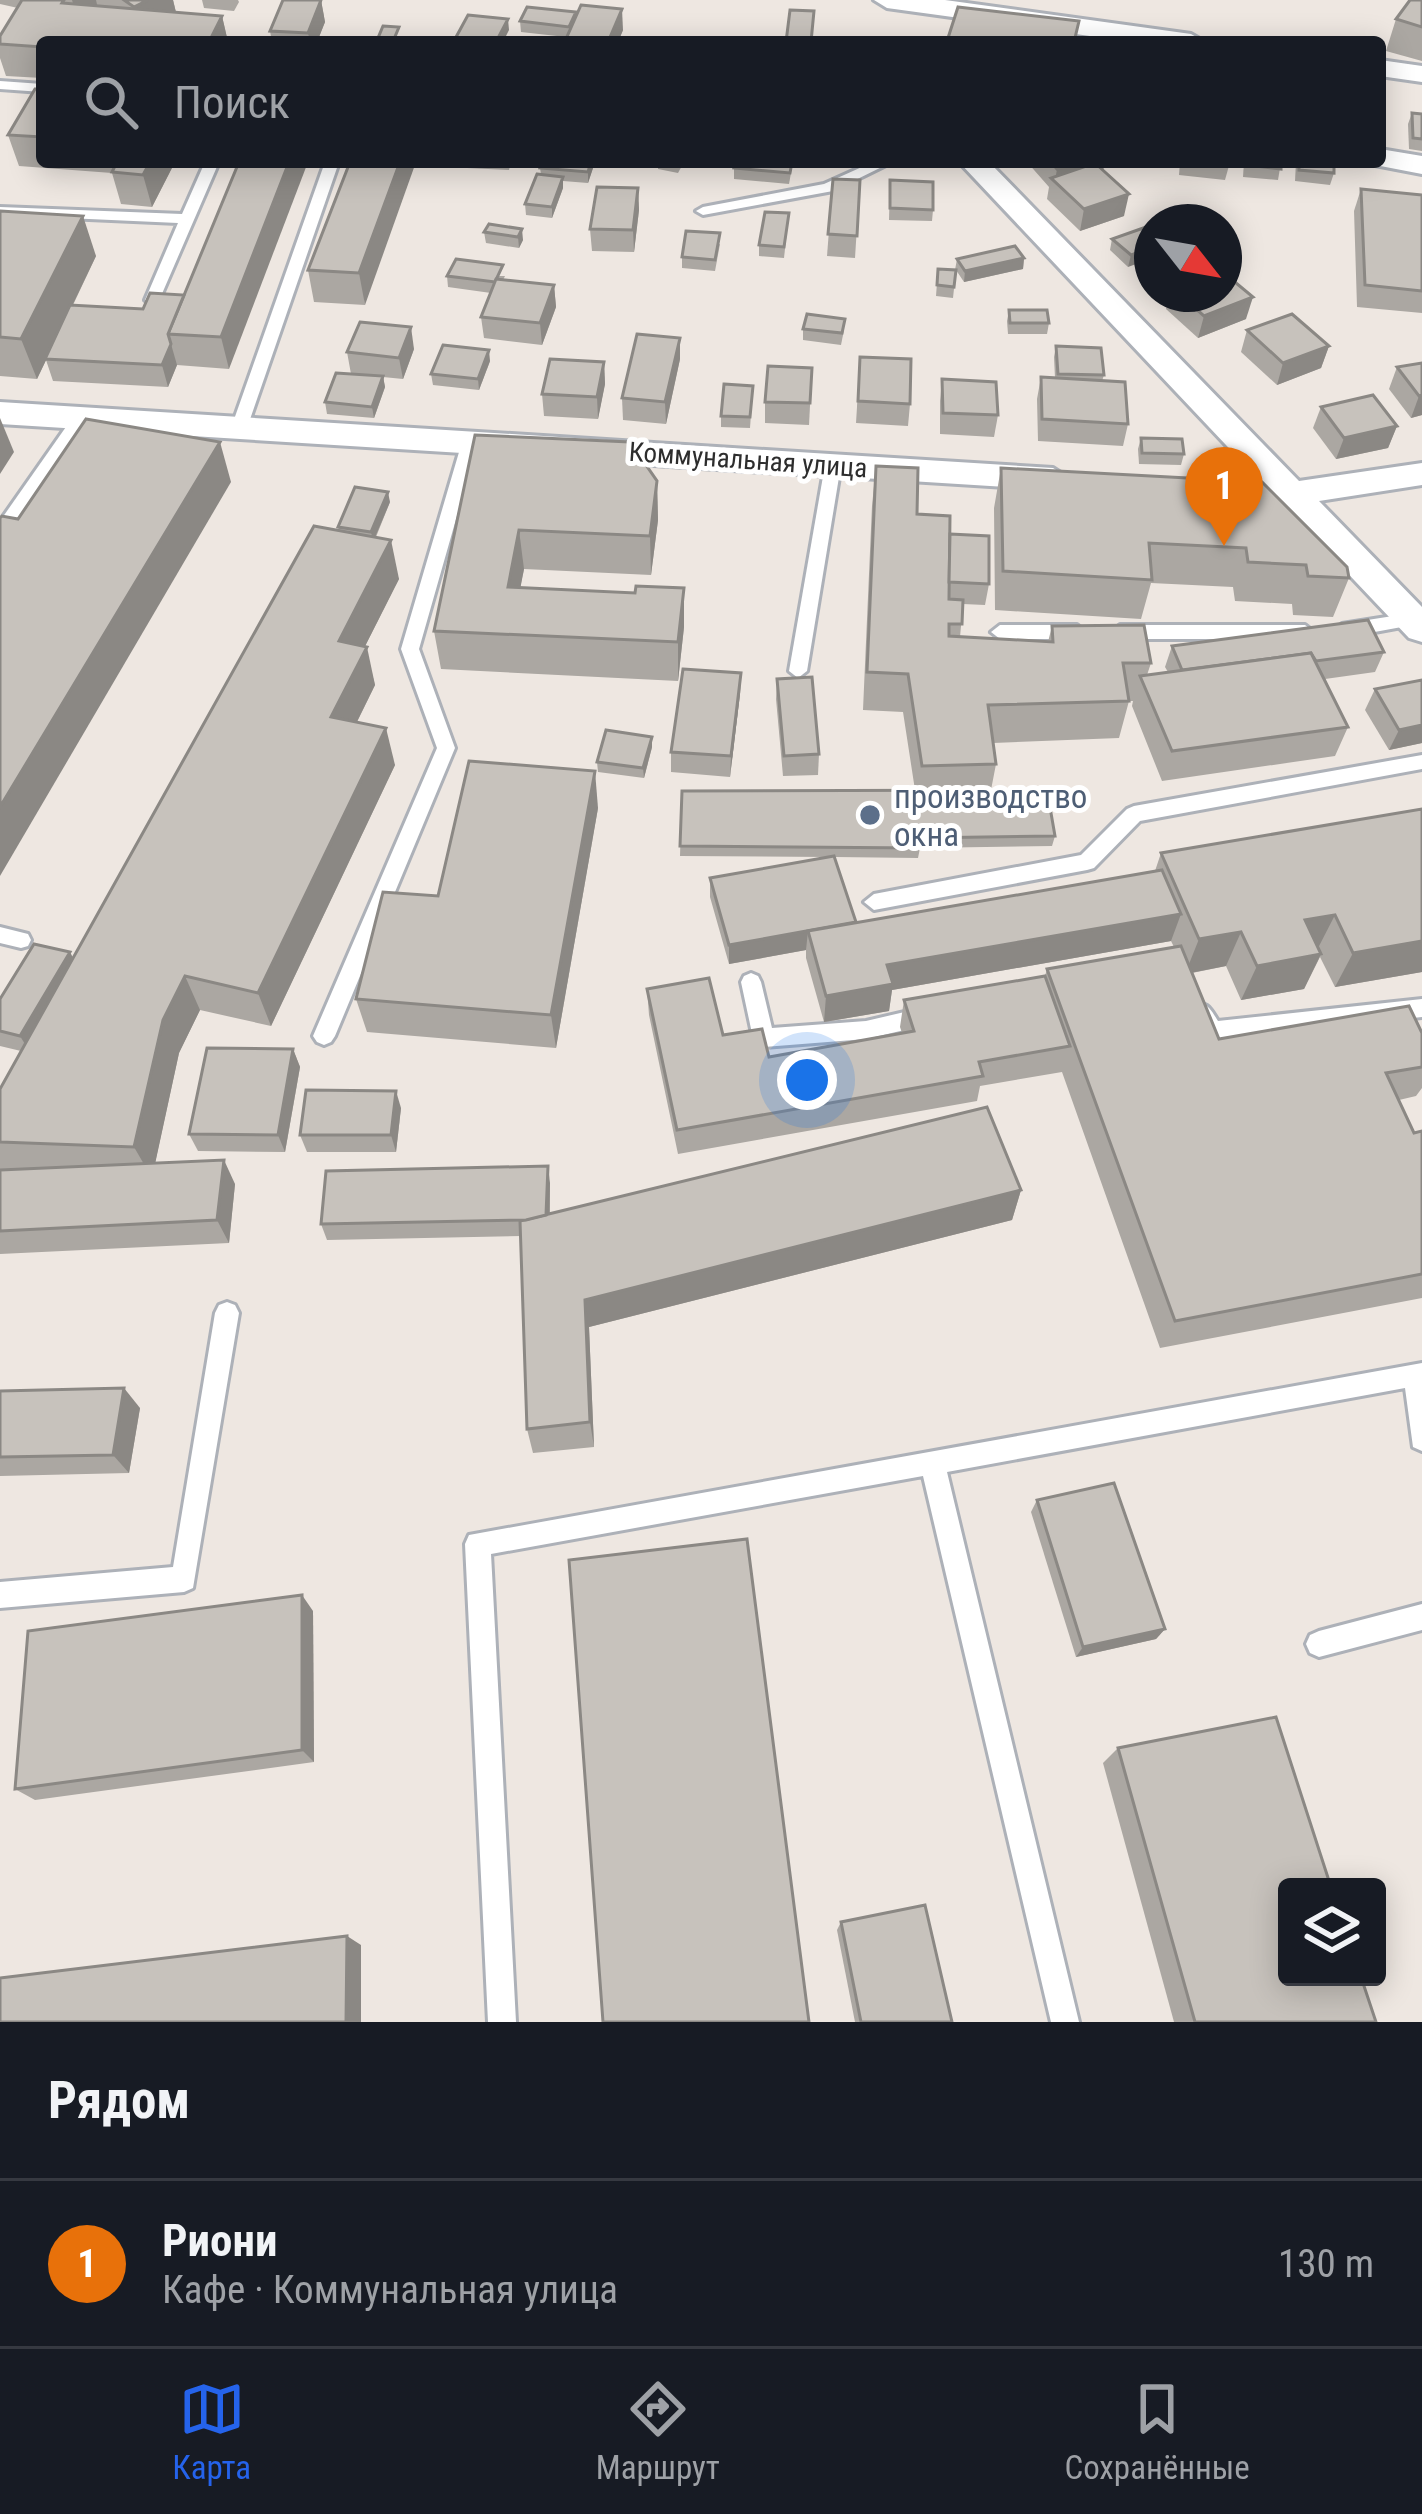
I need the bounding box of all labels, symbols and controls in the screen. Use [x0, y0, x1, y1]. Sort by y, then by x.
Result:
search box [36, 36, 1386, 168]
icon: search [78, 69, 144, 135]
text: Поиск [174, 76, 290, 129]
north arrow [1134, 204, 1242, 312]
street label: Коммунальная улица [628, 436, 868, 484]
pin: 1 [1185, 447, 1263, 546]
place label: производство окна [894, 777, 1087, 854]
marker: производство окна [857, 802, 883, 828]
your location [777, 1050, 837, 1110]
map controls [1278, 1878, 1386, 1986]
button: layers [1278, 1878, 1386, 1986]
text: Рядом [48, 2071, 190, 2130]
text: Риони [162, 2214, 277, 2267]
text: 1 [77, 2241, 97, 2287]
text: 130 m [1278, 2241, 1374, 2287]
text: Кафе · Коммунальная улица [162, 2267, 618, 2313]
tab: Карта [172, 2376, 251, 2487]
tab: Маршрут [596, 2376, 720, 2487]
tab: Сохранённые [1064, 2376, 1250, 2487]

